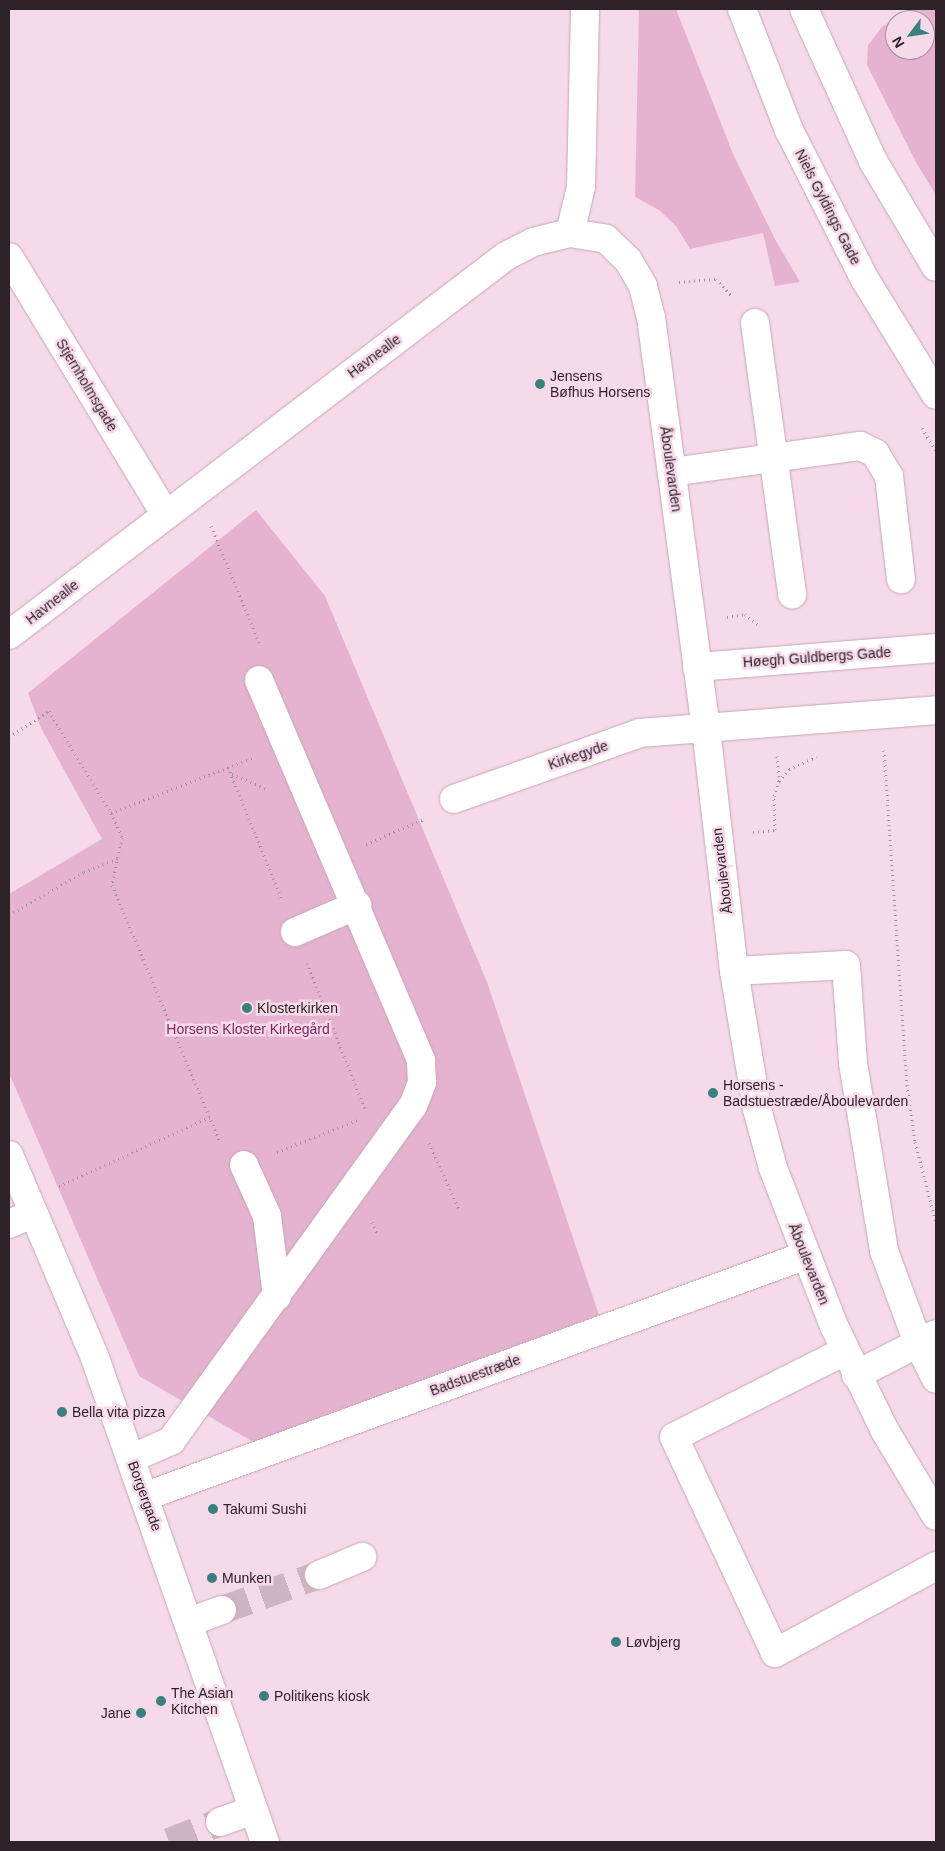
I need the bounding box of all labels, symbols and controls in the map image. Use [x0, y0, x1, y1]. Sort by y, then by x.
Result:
north arrow [885, 10, 935, 60]
text: N [889, 34, 907, 51]
street label: Niels Gyldings Gade [792, 146, 864, 268]
street label: Havnealle [344, 331, 404, 381]
street label: Stjernholmsgade [53, 336, 121, 434]
place label: Jensens Bøfhus Horsens [550, 368, 650, 401]
marker: Jensens Bøfhus Horsens [534, 378, 546, 390]
street label: Åboulevarden [657, 425, 685, 513]
street label: Havnealle [22, 576, 82, 628]
street label: Høegh Guldbergs Gade [742, 643, 892, 671]
street label: Kirkegyde [546, 737, 610, 773]
street label: Åboulevarden [708, 827, 736, 915]
place label: Klosterkirken [257, 1000, 338, 1016]
marker: Klosterkirken [241, 1002, 253, 1014]
park label: Horsens Kloster Kirkegård [166, 1021, 330, 1037]
place label: Horsens - Badstuestræde/Åboulevarden [723, 1077, 908, 1110]
marker: Horsens - Badstuestræde/Åboulevarden [707, 1087, 719, 1099]
street label: Åboulevarden [785, 1221, 833, 1307]
street label: Badstuestræde [428, 1351, 522, 1399]
place label: Bella vita pizza [72, 1404, 165, 1420]
marker: Bella vita pizza [56, 1406, 68, 1418]
street label: Borgergade [125, 1459, 165, 1533]
place label: Takumi Sushi [223, 1501, 306, 1517]
marker: Takumi Sushi [207, 1503, 219, 1515]
place label: Munken [222, 1570, 272, 1586]
marker: Munken [206, 1572, 218, 1584]
place label: Løvbjerg [626, 1634, 680, 1650]
marker: Løvbjerg [610, 1636, 622, 1648]
place label: The Asian Kitchen [171, 1685, 234, 1718]
place label: Politikens kiosk [274, 1688, 370, 1704]
marker: Politikens kiosk [258, 1690, 270, 1702]
marker: The Asian Kitchen [155, 1695, 167, 1707]
place label: Jane [101, 1705, 131, 1721]
marker: Jane [135, 1707, 147, 1719]

